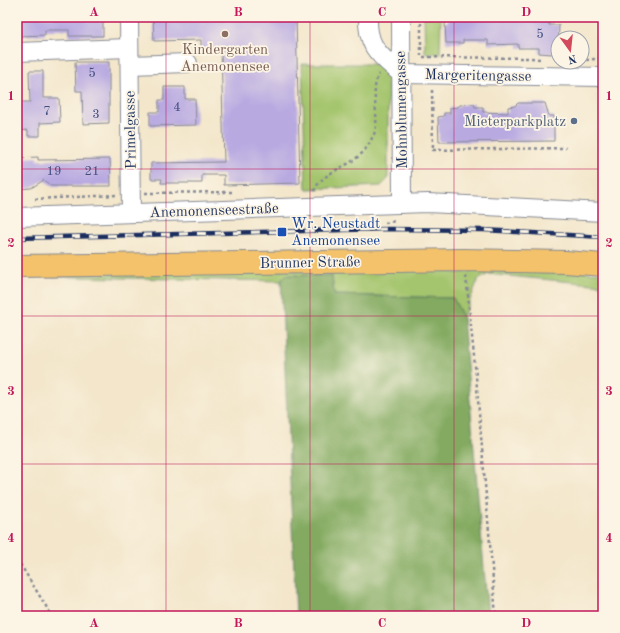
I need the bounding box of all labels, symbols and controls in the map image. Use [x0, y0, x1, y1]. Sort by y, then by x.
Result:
text: A [89, 6, 99, 19]
text: B [233, 6, 243, 19]
text: C [378, 6, 386, 19]
text: D [521, 6, 531, 19]
house number: 5 [536, 28, 544, 41]
marker: Kindergarten Anemonensee [220, 29, 230, 39]
north arrow [550, 30, 590, 70]
place label: Kindergarten Anemonensee [180, 43, 270, 75]
street label: Mohnblumengasse [394, 51, 411, 169]
text: N [566, 52, 578, 65]
house number: 5 [88, 67, 96, 80]
street label: Margeritengasse [424, 68, 532, 85]
text: 1 [7, 90, 15, 103]
street label: Primelgasse [123, 90, 140, 169]
text: 1 [605, 90, 613, 103]
house number: 4 [173, 101, 181, 114]
house number: 7 [43, 105, 51, 118]
house number: 3 [92, 108, 100, 121]
place label: Mieterparkplatz [464, 115, 566, 130]
marker: Mieterparkplatz [569, 116, 579, 126]
house number: 19 [46, 165, 62, 178]
house number: 21 [84, 165, 100, 178]
street label: Anemonenseestraße [149, 202, 279, 221]
place label: Wr. Neustadt Anemonensee [291, 217, 380, 249]
marker: Wr. Neustadt Anemonensee [276, 226, 288, 238]
text: 2 [7, 237, 15, 250]
text: 2 [605, 237, 613, 250]
street label: Brunner Straße [259, 255, 361, 272]
text: 3 [7, 385, 15, 398]
text: 3 [605, 385, 613, 398]
text: 4 [7, 532, 15, 545]
text: 4 [605, 532, 613, 545]
text: A [89, 617, 99, 630]
text: B [233, 617, 243, 630]
text: C [378, 617, 386, 630]
text: D [521, 617, 531, 630]

